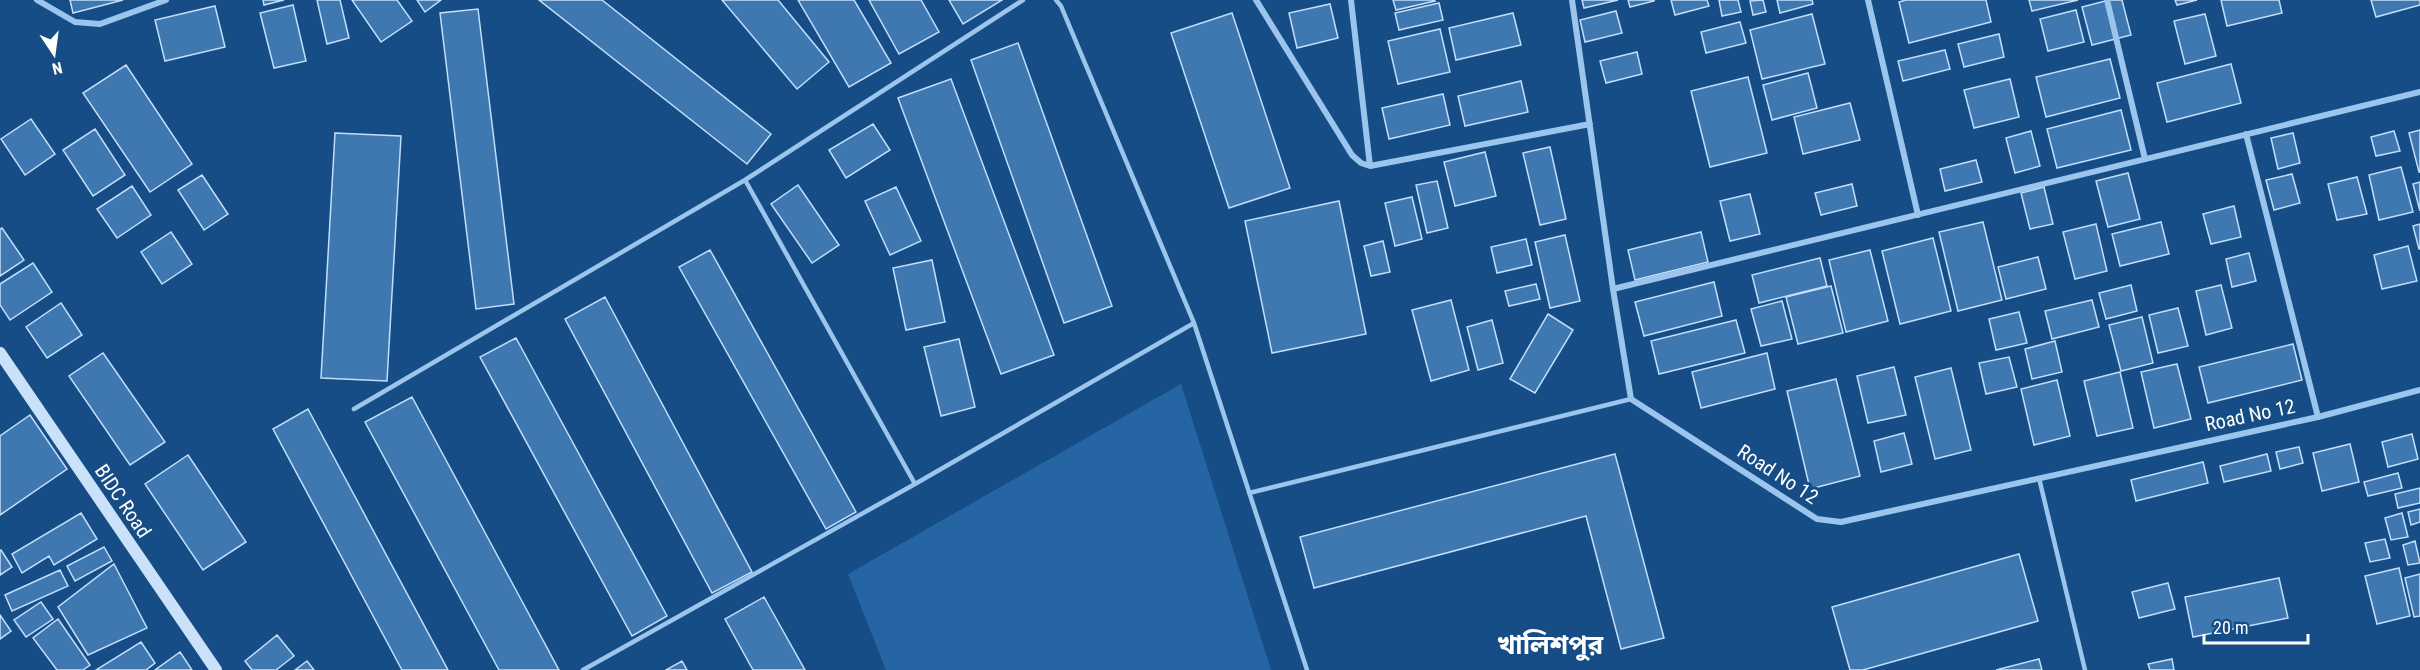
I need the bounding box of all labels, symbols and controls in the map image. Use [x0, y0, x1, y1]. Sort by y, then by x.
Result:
north arrow [24, 24, 84, 84]
text: N [50, 58, 64, 78]
street label: Road No 12 [2203, 394, 2297, 436]
street label: Road No 12 [1733, 439, 1823, 509]
street label: BIDC Road [90, 460, 156, 542]
scale bar [2204, 607, 2308, 645]
text: 20 m [2213, 617, 2248, 638]
district label: খালিশপুর [1497, 629, 1603, 662]

